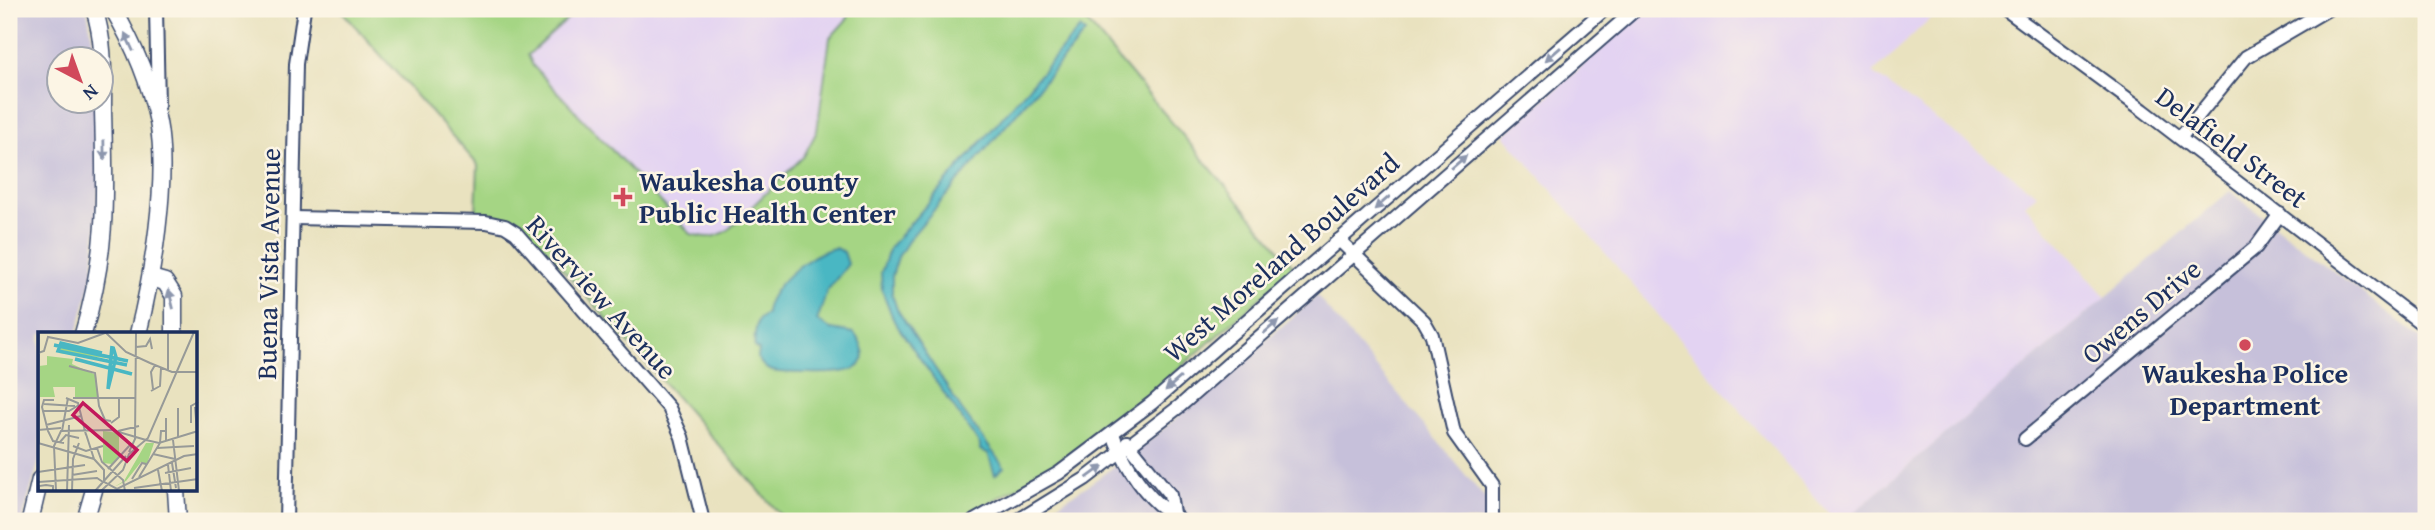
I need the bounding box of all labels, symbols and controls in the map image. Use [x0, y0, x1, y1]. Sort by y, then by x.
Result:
one-way arrow [123, 32, 135, 52]
north arrow [46, 46, 116, 116]
one-way arrow [1545, 46, 1562, 61]
street label: Delafield Street [2148, 76, 2317, 218]
text: N [77, 78, 105, 108]
one-way arrow [98, 139, 110, 161]
street label: West Moreland Boulevard [1153, 142, 1408, 371]
street label: Buena Vista Avenue [245, 148, 290, 380]
one-way arrow [1451, 155, 1468, 170]
place label: Waukesha County Public Health Center [639, 160, 896, 233]
marker: Waukesha County Public Health Center [613, 187, 633, 207]
one-way arrow [1373, 195, 1390, 210]
street label: Riverview Avenue [517, 205, 688, 388]
street label: Owens Drive [2072, 248, 2210, 373]
one-way arrow [165, 287, 176, 309]
one-way arrow [1262, 320, 1279, 335]
inset map [38, 332, 198, 491]
marker: Waukesha Police Department [2237, 337, 2253, 353]
place label: Waukesha Police Department [2142, 352, 2348, 425]
one-way arrow [1164, 376, 1182, 392]
one-way arrow [1086, 465, 1105, 479]

